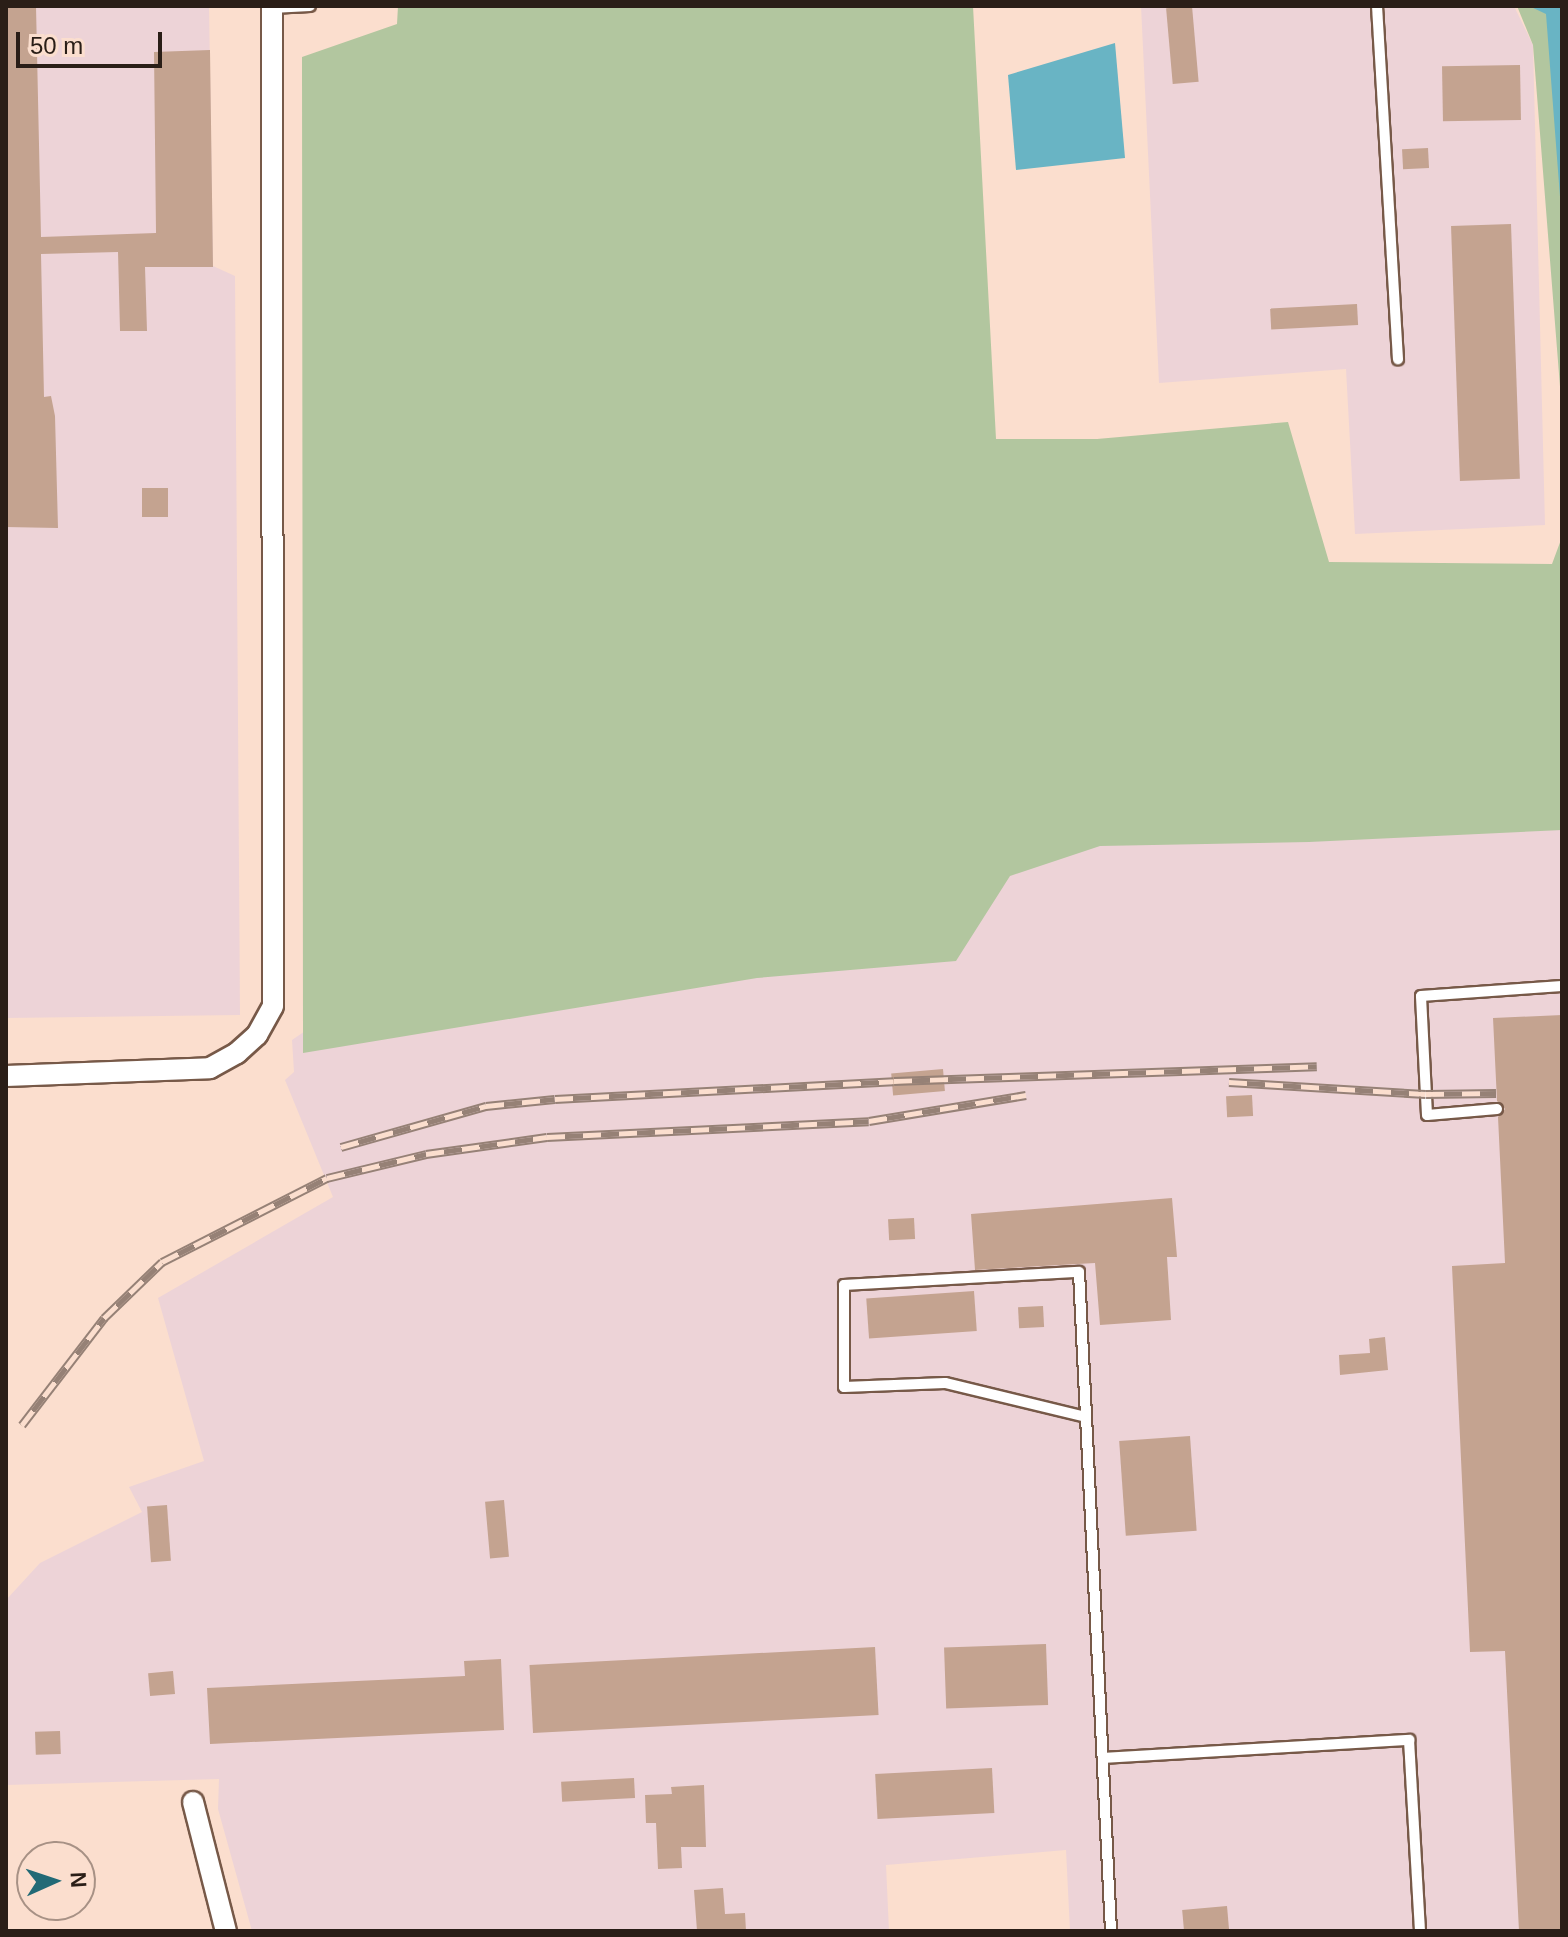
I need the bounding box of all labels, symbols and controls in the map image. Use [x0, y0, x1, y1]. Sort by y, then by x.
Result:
scale bar [20, 16, 166, 66]
text: 50 m [30, 32, 83, 59]
north arrow [16, 1841, 96, 1921]
text: N [66, 1871, 91, 1888]

